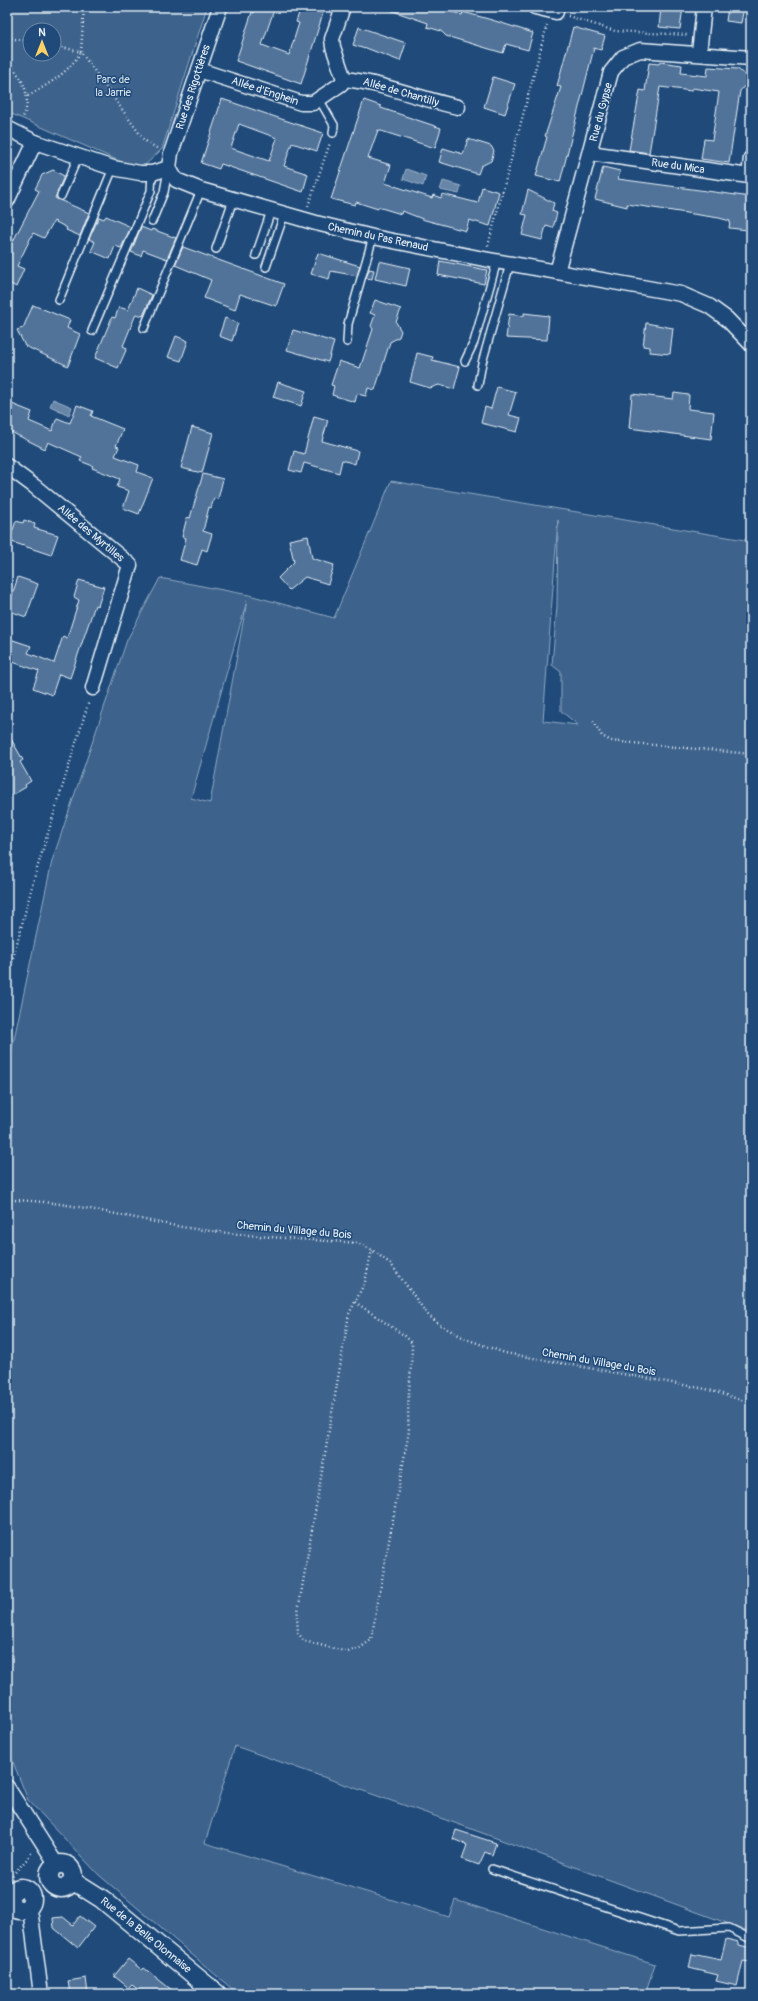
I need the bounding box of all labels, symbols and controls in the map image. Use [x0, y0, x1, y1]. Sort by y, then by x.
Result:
north arrow [22, 22, 62, 62]
text: N [38, 26, 46, 39]
street label: Rue des Rigottières [173, 43, 213, 131]
park label: Parc de la Jarrie [95, 73, 131, 99]
street label: Allée d'Enghein [230, 74, 300, 108]
street label: Allée de Chantilly [361, 75, 441, 109]
street label: Rue du Gypse [587, 81, 615, 143]
street label: Rue du Mica [651, 156, 705, 176]
street label: Chemin du Pas Renaud [327, 220, 429, 254]
street label: Allée des Myrtilles [55, 501, 127, 565]
street label: Chemin du Village du Bois [236, 1218, 352, 1242]
street label: Chemin du Village du Bois [541, 1346, 657, 1378]
street label: Rue de la Belle Olonnaise [98, 1894, 194, 1976]

